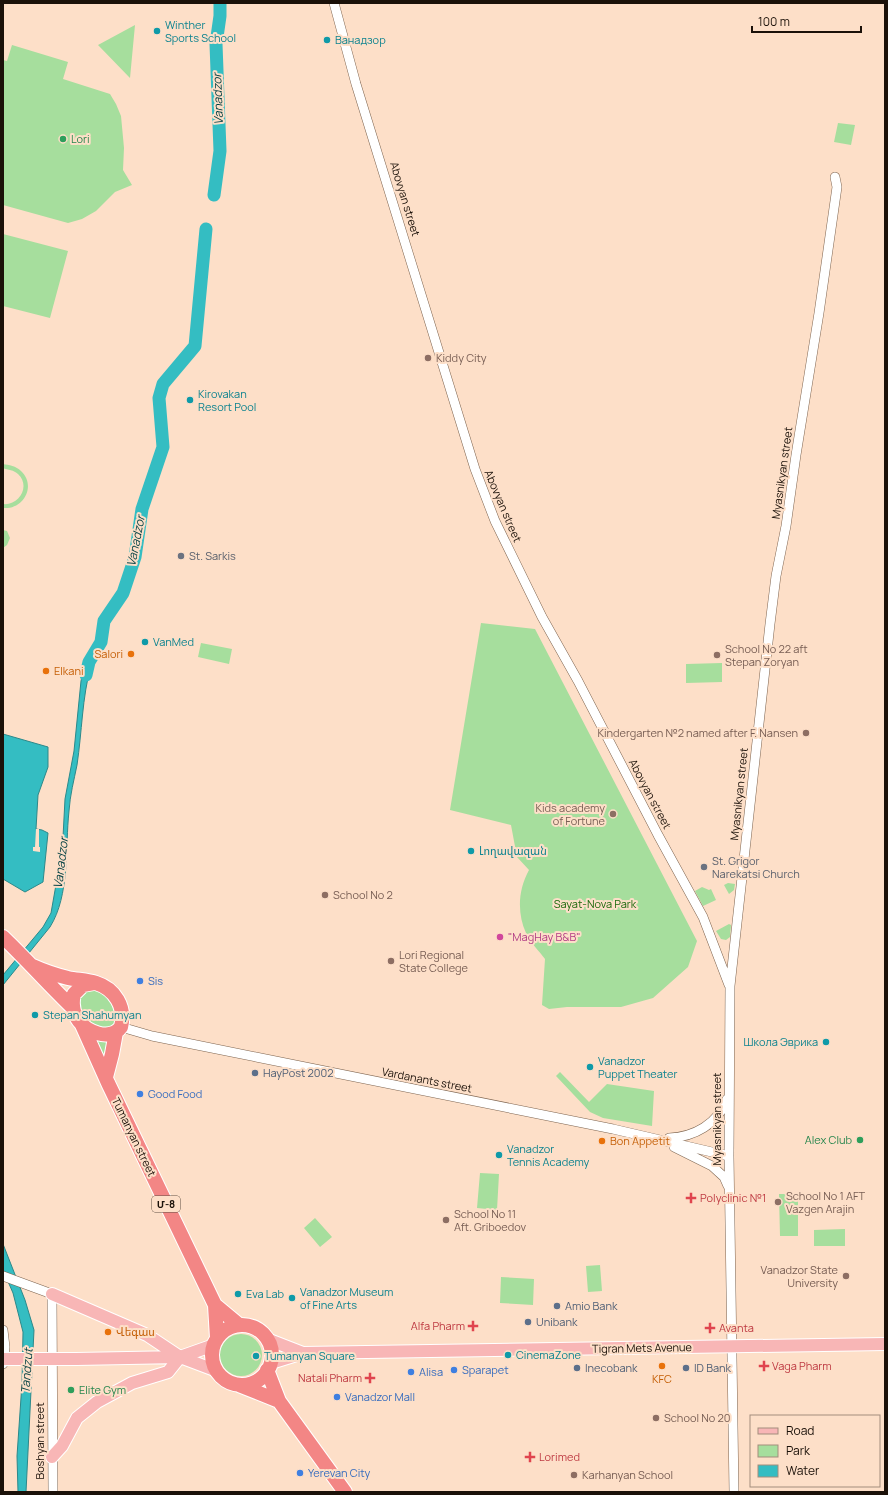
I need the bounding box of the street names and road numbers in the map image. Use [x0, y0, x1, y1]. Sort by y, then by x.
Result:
street label: Abovyan street [387, 160, 424, 238]
street label: Myasnikyan street [768, 426, 795, 520]
street label: Abovyan street [482, 467, 525, 544]
street label: Myasnikyan street [726, 747, 751, 841]
street label: Abovyan street [626, 756, 675, 831]
street label: Vardanants street [381, 1063, 473, 1096]
street label: Myasnikyan street [709, 1072, 724, 1166]
street label: Tumanyan street [109, 1095, 160, 1179]
road number: Մ-8 [152, 1196, 180, 1212]
street label: Tigran Mets Avenue [592, 1339, 693, 1356]
street label: Boshyan street [32, 1402, 47, 1480]

